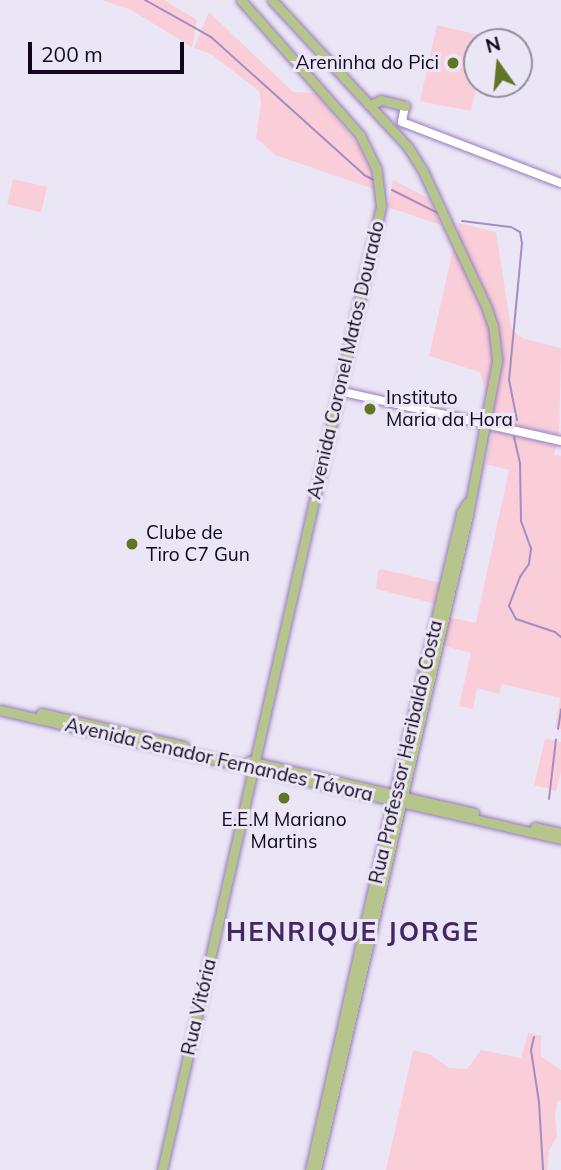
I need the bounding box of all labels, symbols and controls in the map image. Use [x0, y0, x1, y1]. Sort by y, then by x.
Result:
scale bar [32, 28, 187, 72]
north arrow [463, 28, 533, 98]
text: N [483, 31, 503, 58]
text: 200 m [41, 41, 103, 67]
place label: Areninha do Pici [296, 52, 439, 74]
marker: Areninha do Pici [445, 55, 461, 71]
street label: Avenida Coronel Matos Dourado [303, 219, 389, 501]
place label: Instituto Maria da Hora [386, 387, 513, 431]
marker: Instituto Maria da Hora [360, 399, 380, 419]
place label: Clube de Tiro C7 Gun [146, 522, 250, 566]
marker: Clube de Tiro C7 Gun [124, 536, 140, 552]
street label: Rua Professor Heribaldo Costa [365, 618, 447, 886]
street label: Avenida Senador Fernandes Távora [63, 713, 375, 807]
marker: E.E.M Mariano Martins [276, 790, 292, 806]
place label: E.E.M Mariano Martins [221, 809, 347, 853]
district label: HENRIQUE JORGE [228, 916, 478, 948]
street label: Rua Vitória [177, 956, 221, 1058]

